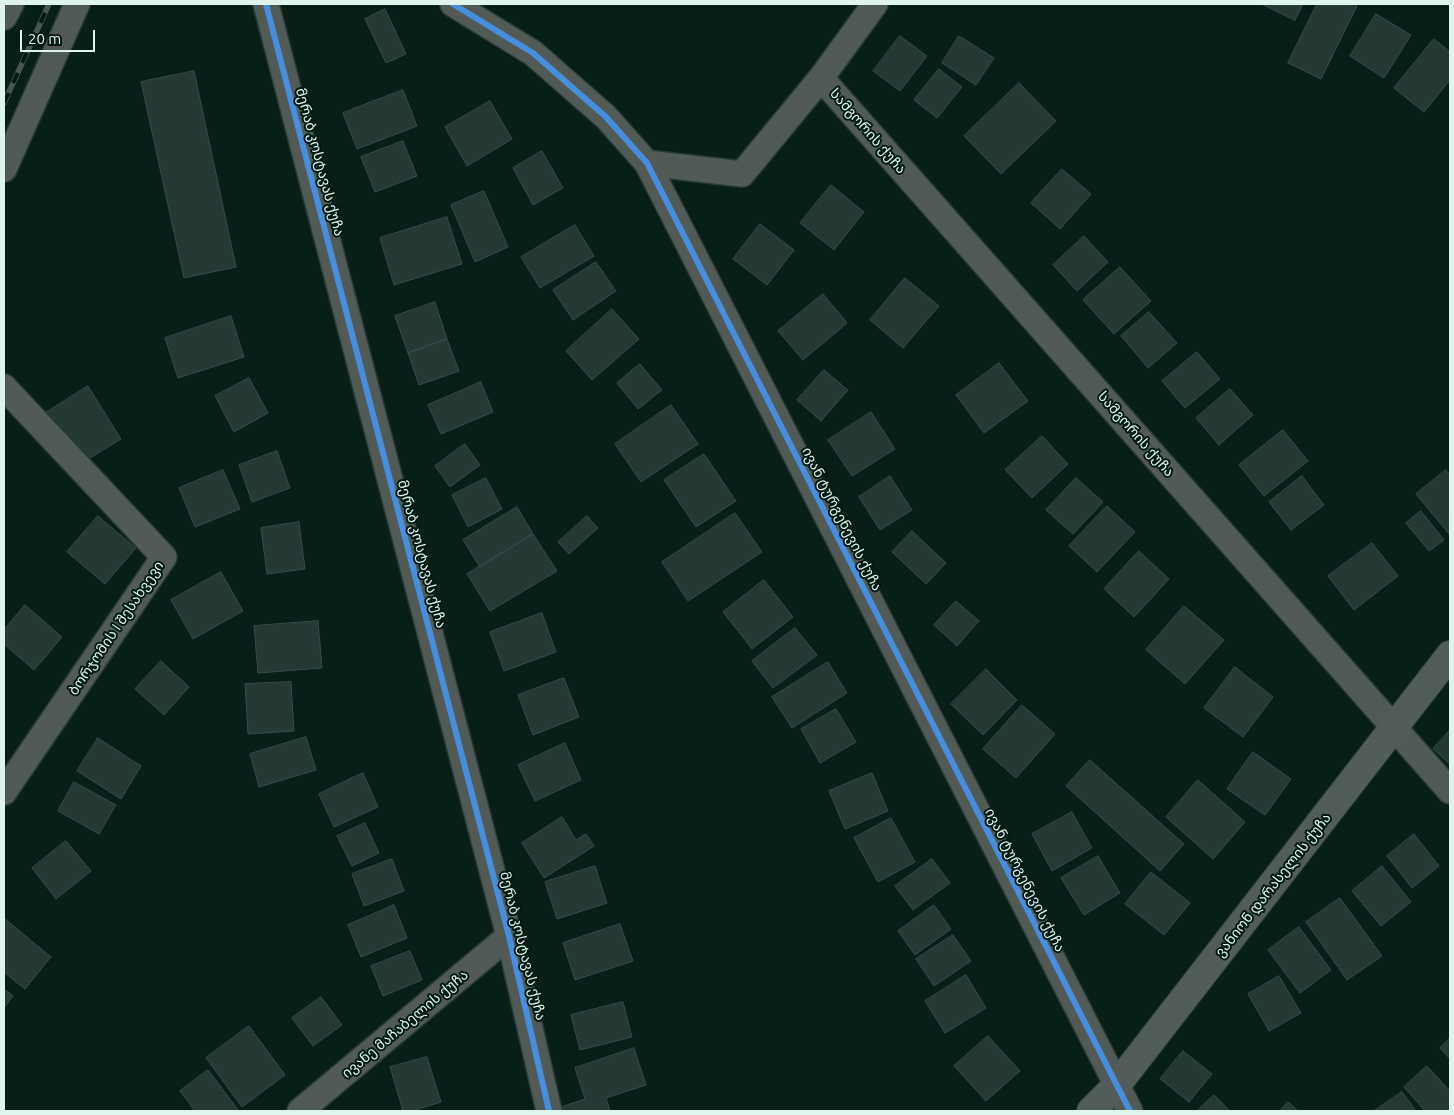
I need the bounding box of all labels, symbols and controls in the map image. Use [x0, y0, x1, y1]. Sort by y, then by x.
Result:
scale bar [22, 20, 98, 52]
text: 20 m [28, 30, 61, 47]
street label: სამგორის ქუჩა [826, 85, 910, 177]
street label: მერაბ კოსტავას ქუჩა [292, 86, 348, 238]
street label: სამგორის ქუჩა [1094, 388, 1178, 480]
street label: ივან ტურგენევის ქუჩა [798, 444, 886, 594]
street label: მერაბ კოსტავას ქუჩა [394, 478, 450, 630]
street label: ბორჯომის I შესახვევი [65, 558, 167, 698]
street label: ივან ტურგენევის ქუჩა [981, 805, 1069, 955]
street label: ვანიონ დარასელის ქუჩა [1212, 810, 1334, 960]
street label: მერაბ კოსტავას ქუჩა [496, 870, 550, 1022]
street label: ივანე მაჩაბელის ქუჩა [338, 966, 472, 1082]

